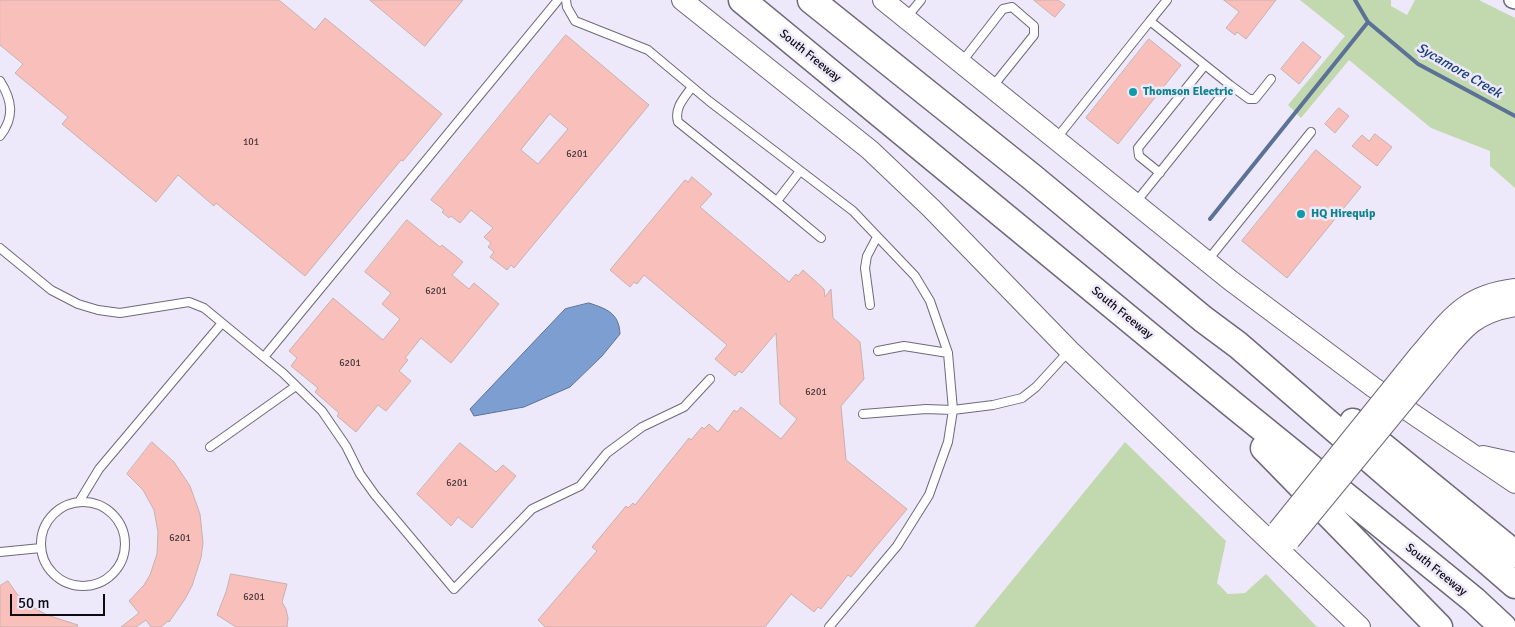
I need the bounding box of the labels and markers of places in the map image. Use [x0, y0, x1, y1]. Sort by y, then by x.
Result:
place label: Thomson Electric [1143, 85, 1233, 99]
marker: Thomson Electric [1127, 86, 1139, 98]
place label: HQ Hirequip [1311, 207, 1375, 221]
marker: HQ Hirequip [1295, 208, 1307, 220]

